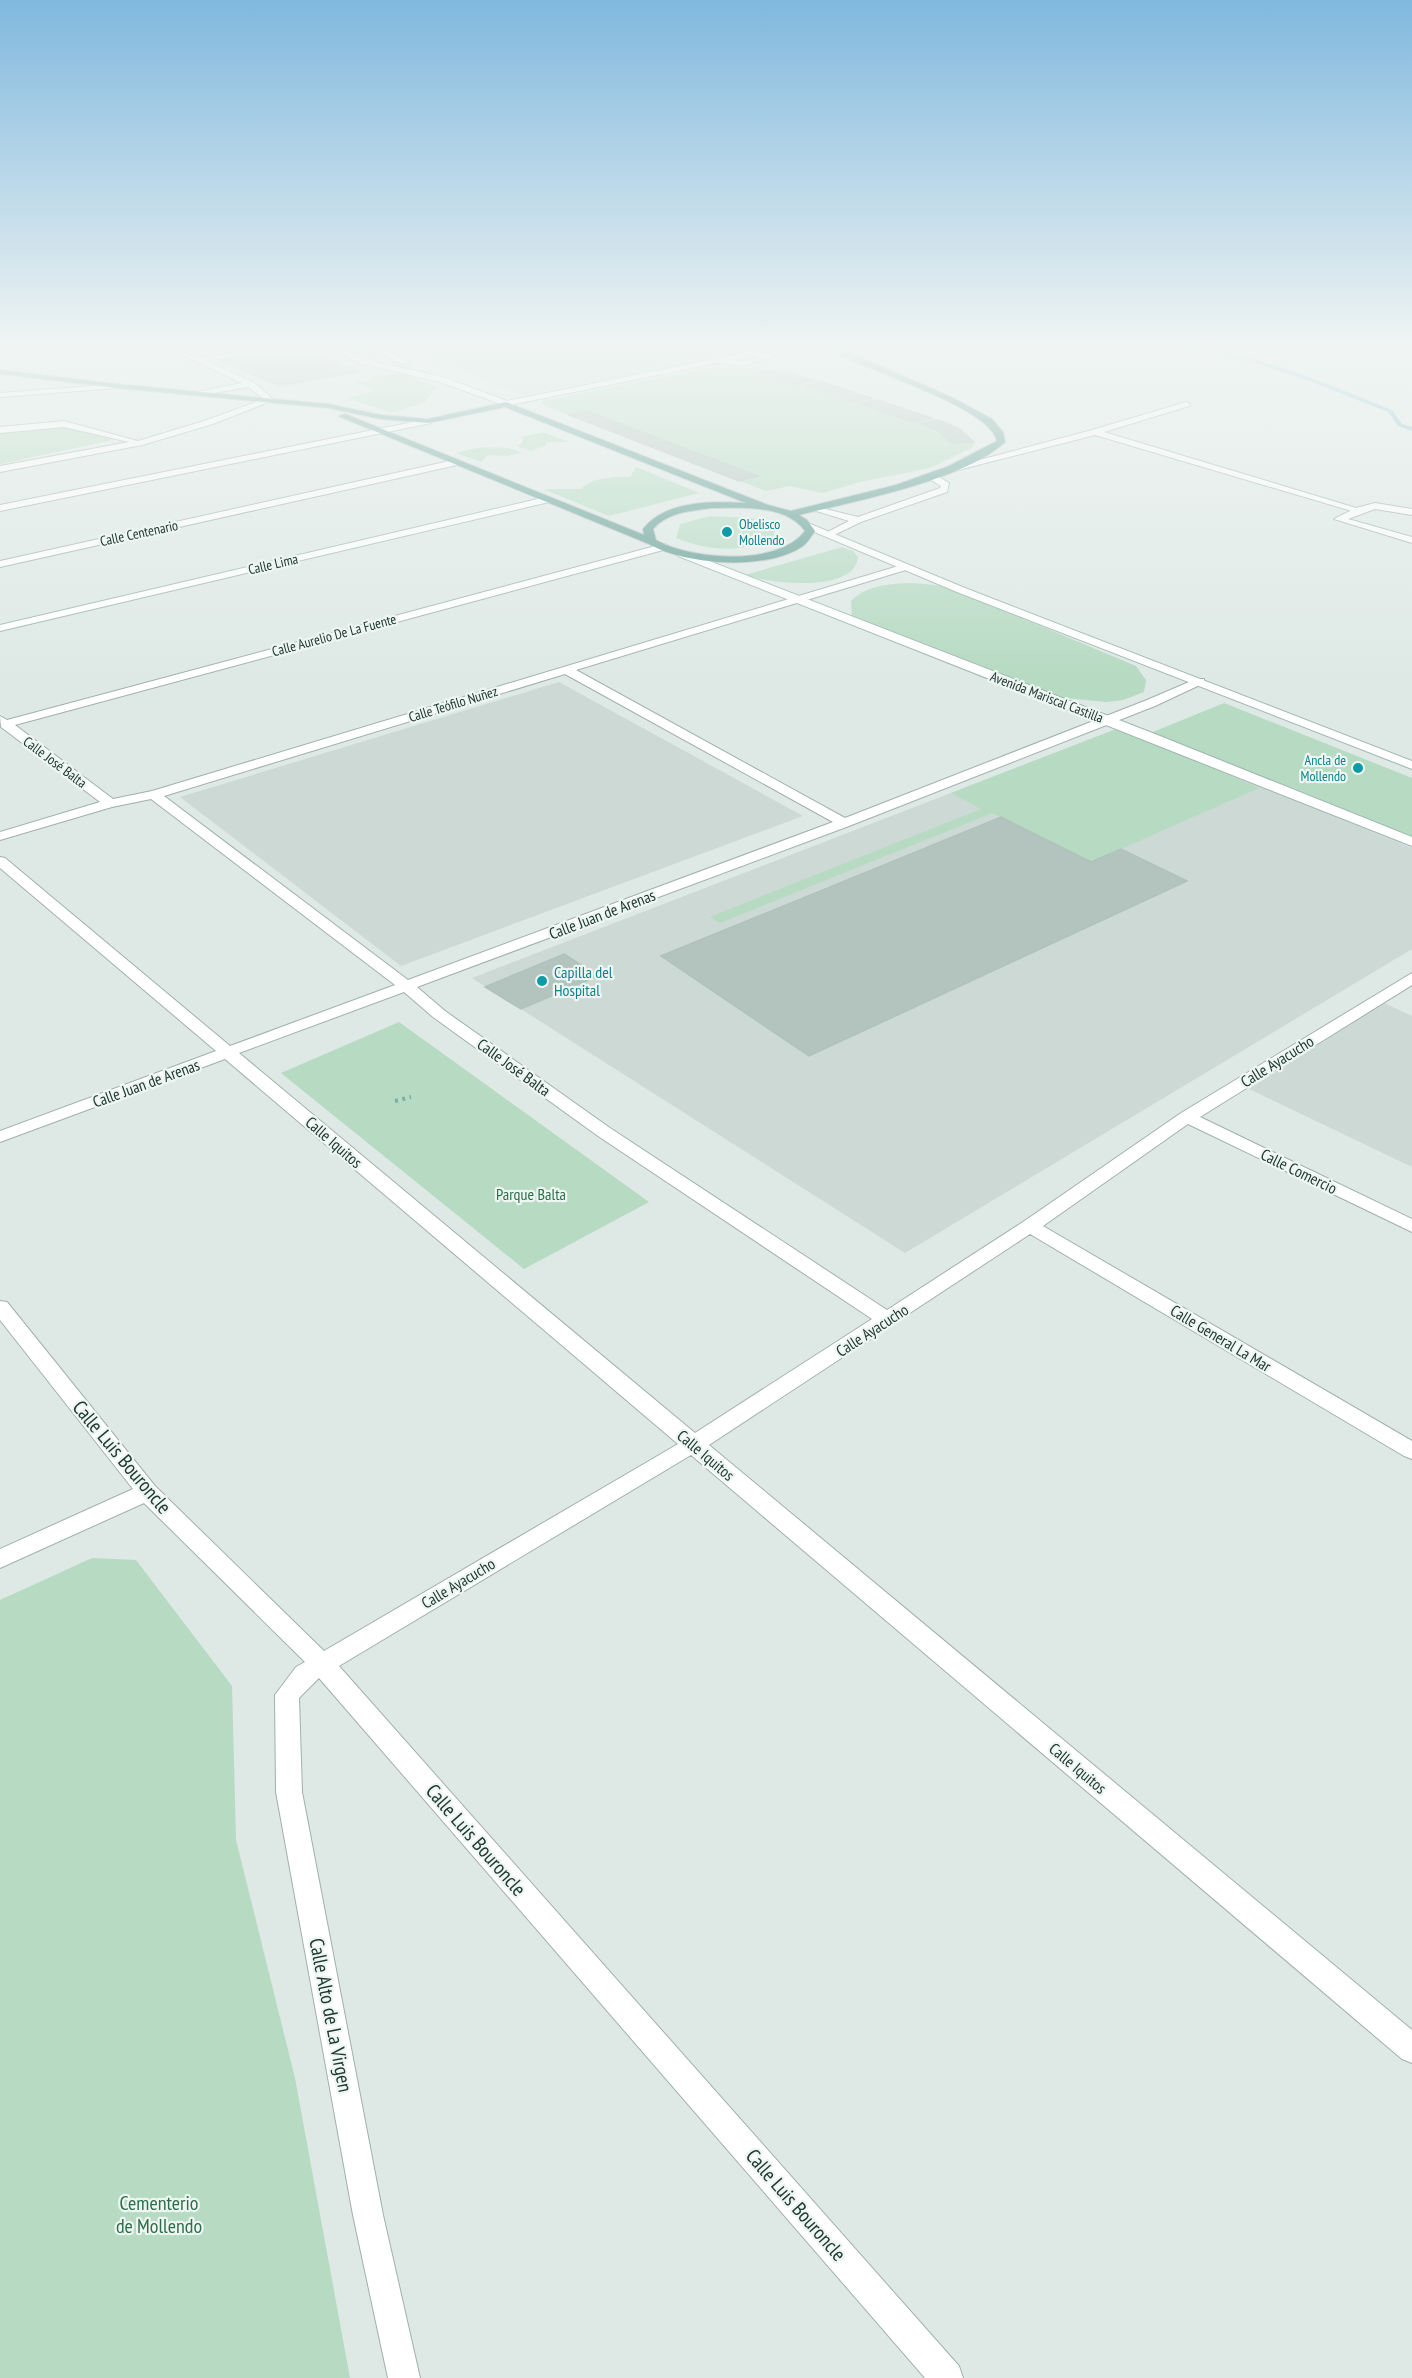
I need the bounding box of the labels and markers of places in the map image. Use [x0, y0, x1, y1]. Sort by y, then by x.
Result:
place label: Obelisco Mollendo [739, 515, 785, 549]
marker: Obelisco Mollendo [720, 525, 734, 539]
place label: Ancla de Mollendo [1300, 751, 1346, 785]
marker: Ancla de Mollendo [1351, 761, 1365, 775]
place label: Capilla del Hospital [554, 962, 613, 1000]
marker: Capilla del Hospital [535, 974, 549, 988]

